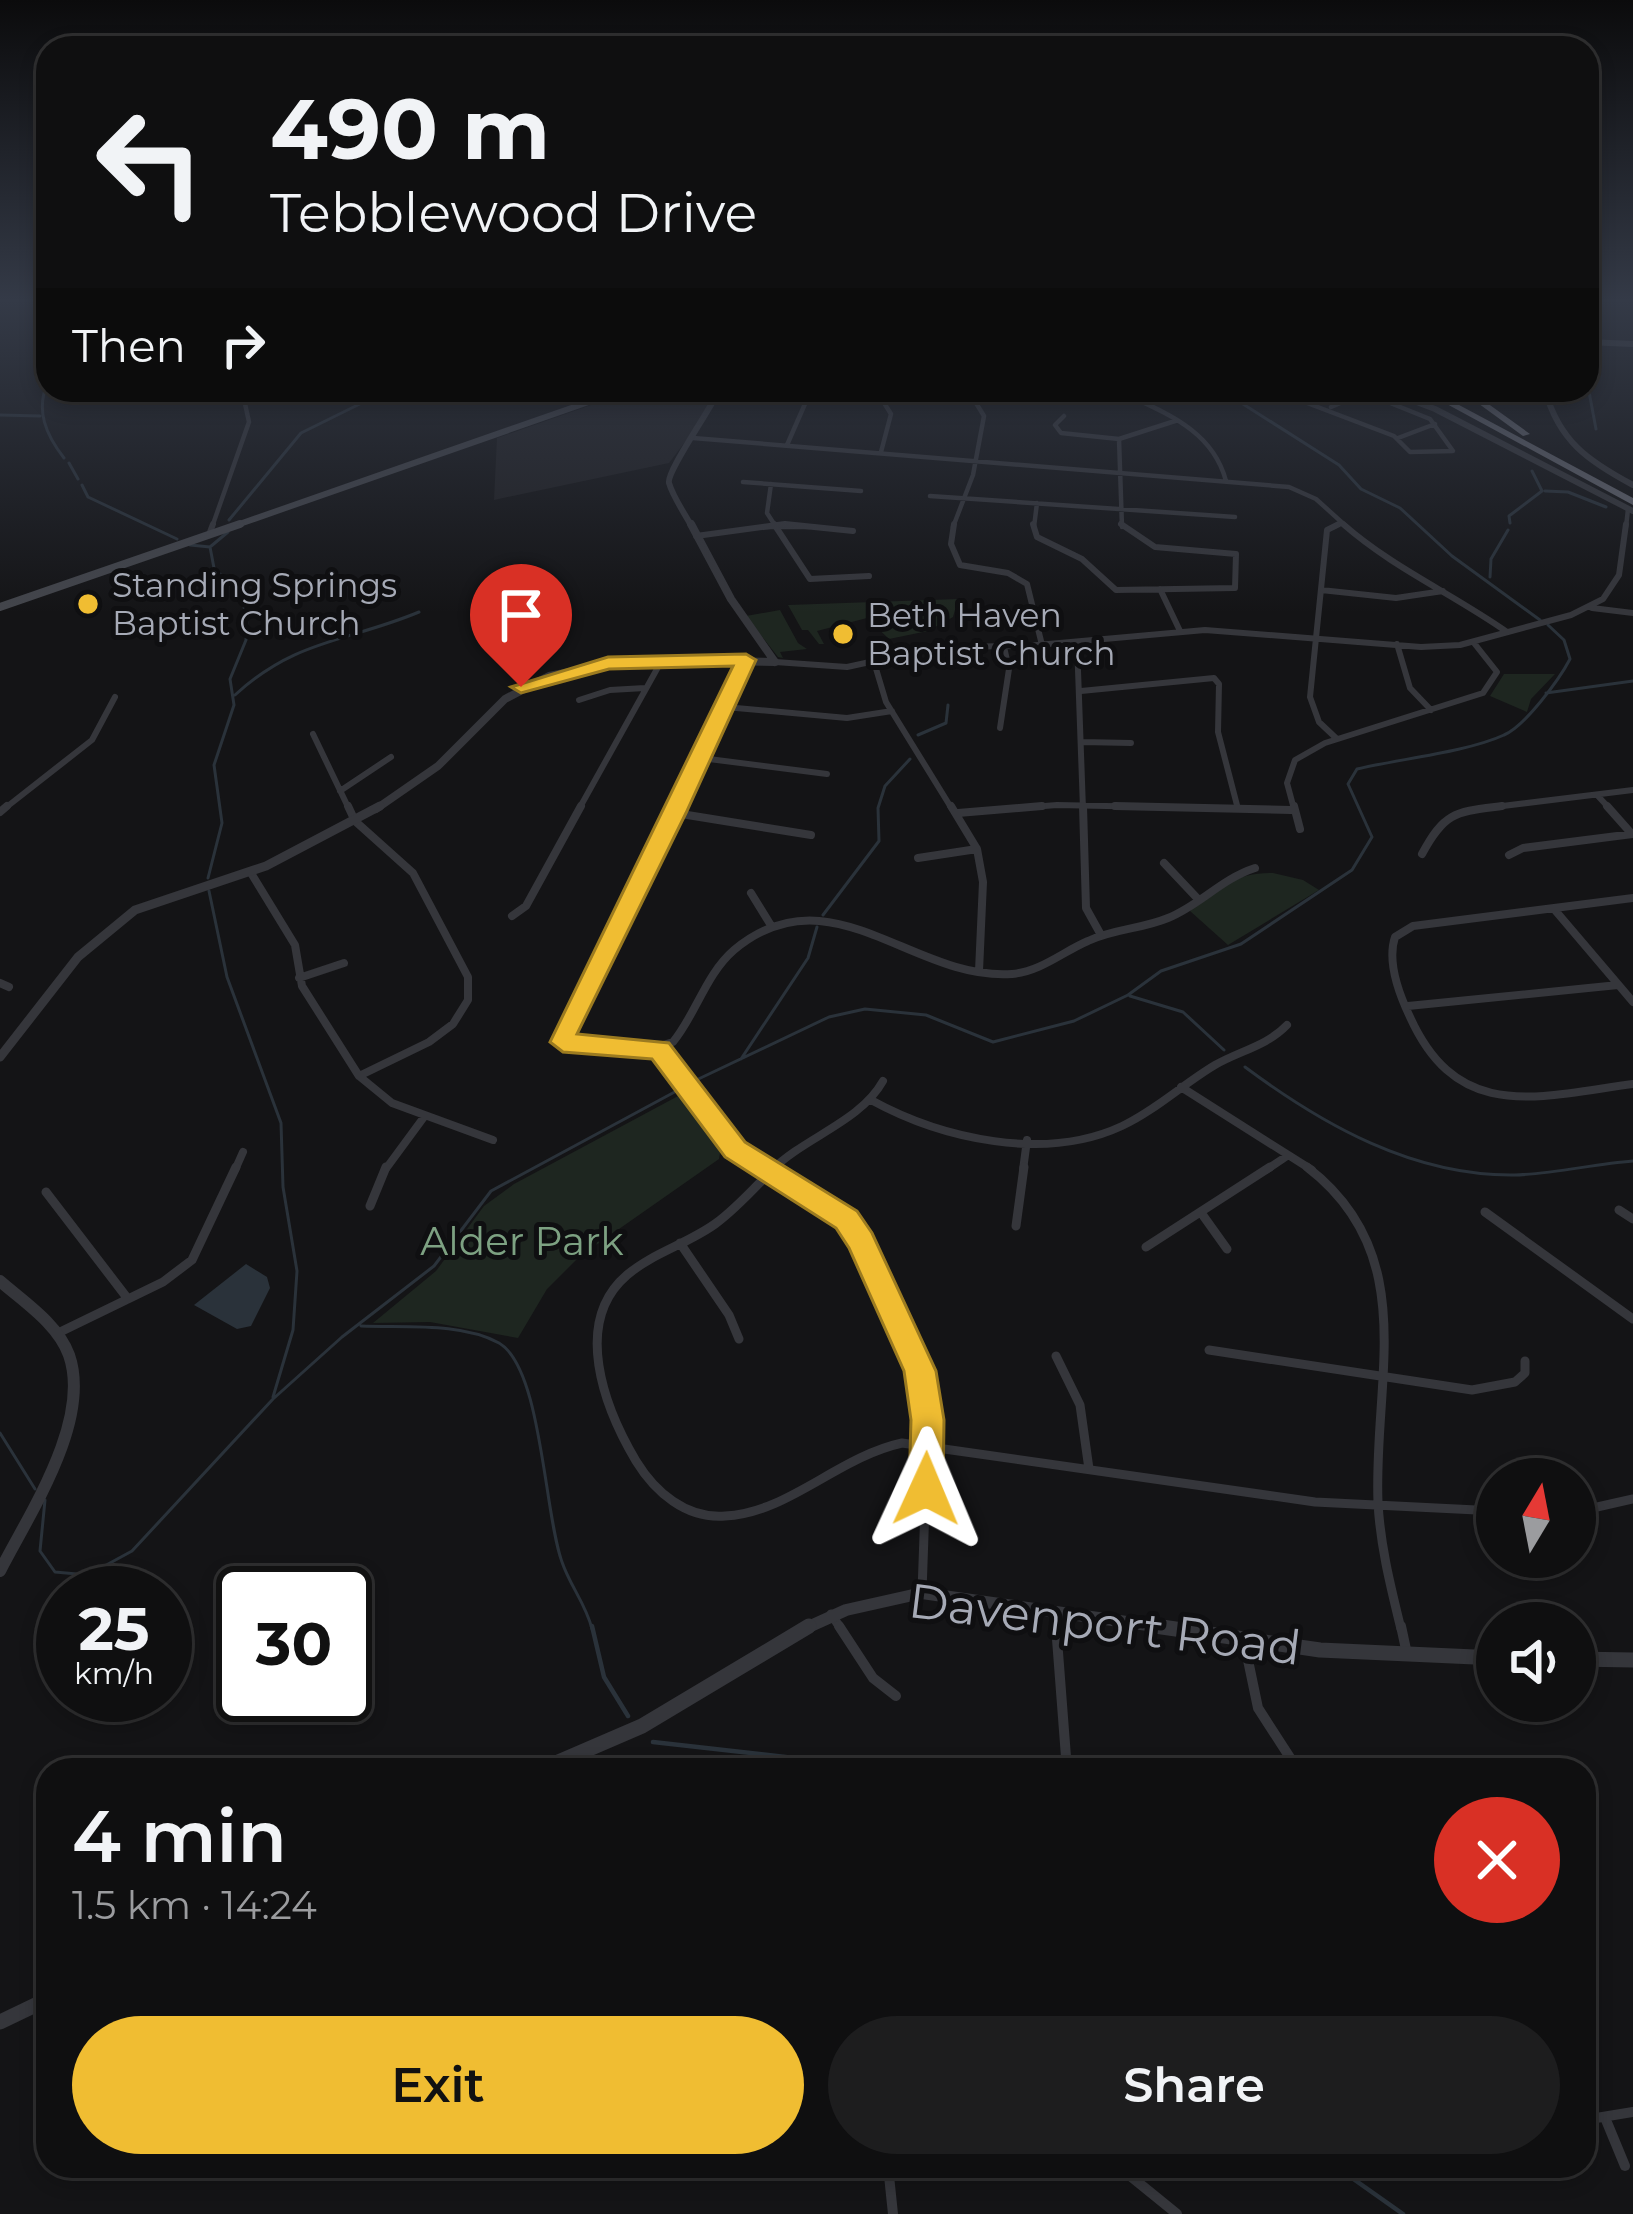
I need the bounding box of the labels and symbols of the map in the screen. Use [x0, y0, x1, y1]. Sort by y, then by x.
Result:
pin [470, 564, 572, 687]
place label: Standing Springs Baptist Church [112, 565, 397, 643]
marker: Standing Springs Baptist Church [75, 591, 101, 617]
place label: Beth Haven Baptist Church [867, 595, 1115, 673]
marker: Beth Haven Baptist Church [830, 621, 856, 647]
park label: Alder Park [420, 1217, 624, 1265]
position arrow [863, 1426, 989, 1552]
north arrow [1476, 1458, 1596, 1578]
speed limit sign: 30 [216, 1566, 372, 1722]
street label: Davenport Road [906, 1571, 1304, 1677]

